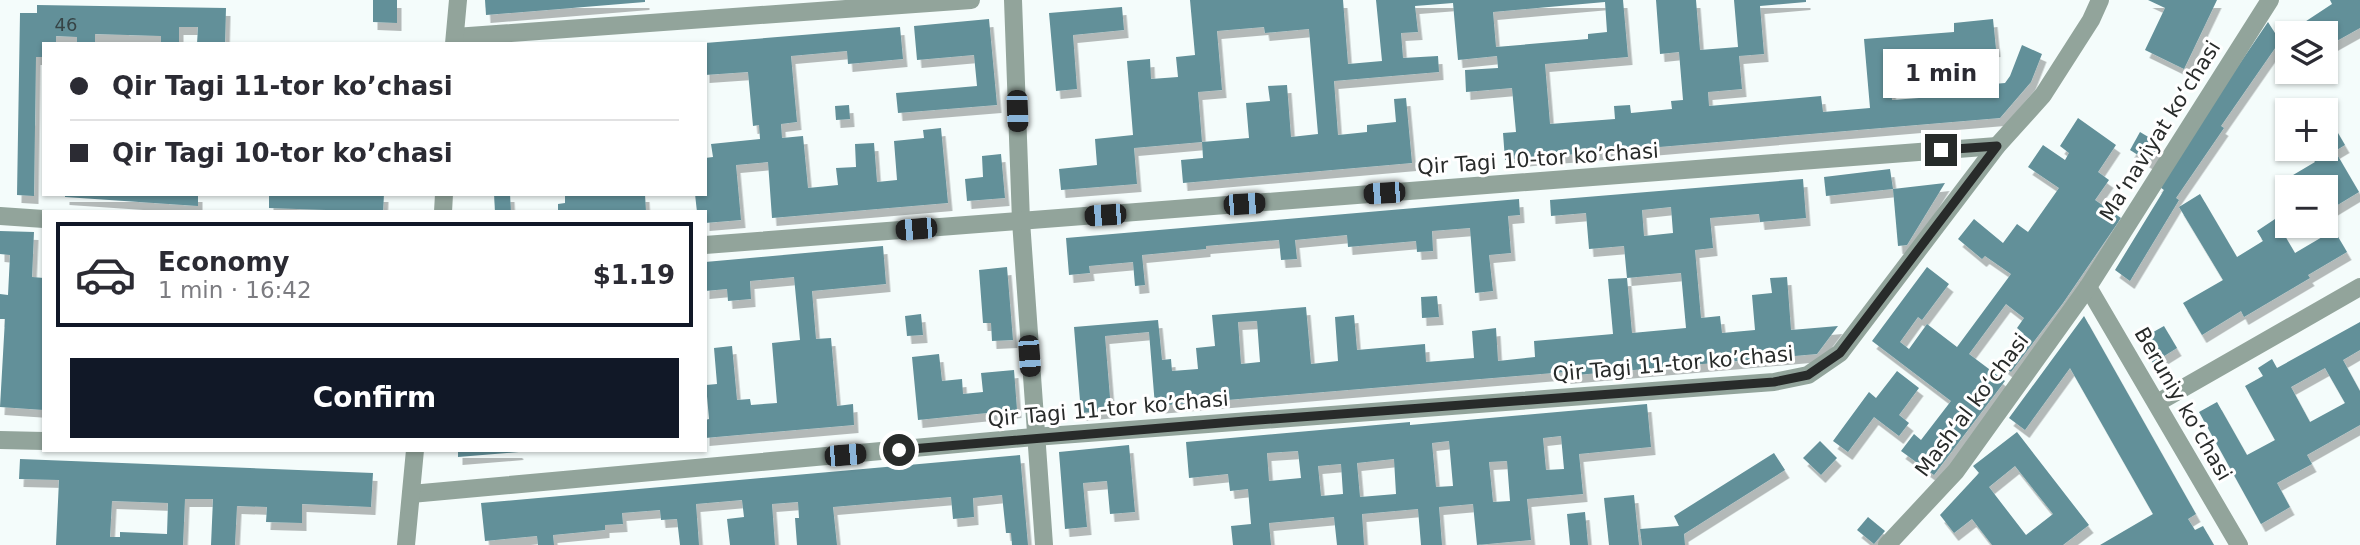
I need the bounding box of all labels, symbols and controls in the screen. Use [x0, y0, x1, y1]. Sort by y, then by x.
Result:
house number: 46 [55, 14, 77, 35]
map controls [2275, 21, 2338, 238]
button: layers [2275, 21, 2338, 84]
street label: Maʻnaviyat koʻchasi [2095, 37, 2225, 225]
callout: 1 min [1883, 48, 1999, 97]
text: 1 min [1905, 60, 1977, 86]
text: Qir Tagi 11-tor koʼchasi [112, 71, 453, 101]
car [1006, 90, 1029, 132]
button: + [2275, 98, 2338, 161]
route end [1925, 134, 1957, 166]
text: Qir Tagi 10-tor koʼchasi [112, 138, 453, 168]
street label: Qir Tagi 10-tor koʼchasi [1417, 139, 1659, 179]
button: − [2275, 175, 2338, 238]
car [1363, 181, 1406, 205]
car [1223, 192, 1266, 216]
car [1084, 203, 1127, 227]
car [895, 217, 938, 241]
icon: car [74, 243, 137, 306]
text: Economy [158, 247, 289, 277]
text: $1.19 [593, 260, 675, 290]
text: 1 min · 16:42 [158, 277, 312, 303]
street label: Beruniy koʻchasi [2129, 323, 2237, 485]
street label: Mashʻal koʻchasi [1910, 329, 2034, 481]
car [1018, 334, 1041, 378]
street label: Qir Tagi 11-tor koʼchasi [1551, 342, 1795, 386]
button: Confirm [70, 358, 679, 438]
street label: Qir Tagi 11-tor koʼchasi [986, 387, 1230, 431]
route start [883, 434, 915, 466]
car [824, 443, 867, 467]

